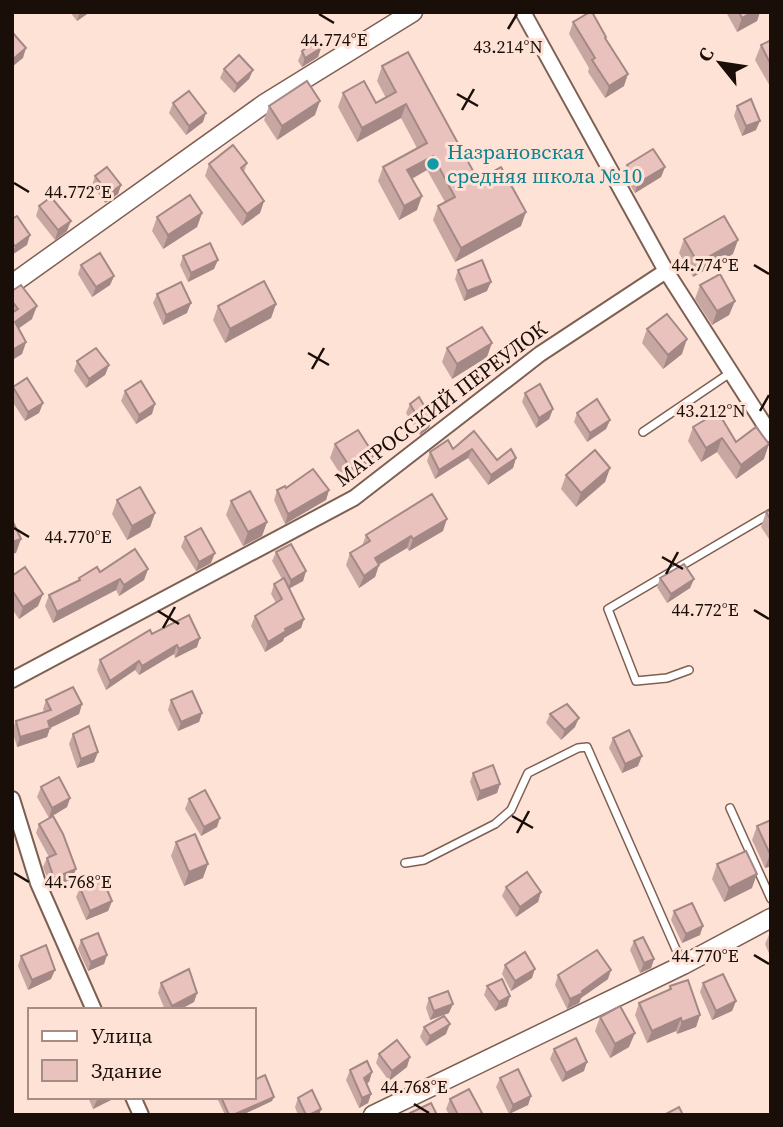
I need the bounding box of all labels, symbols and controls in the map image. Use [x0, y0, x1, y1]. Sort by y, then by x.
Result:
text: 44.774°E [300, 27, 368, 52]
north arrow [685, 28, 755, 98]
text: 43.214°N [473, 34, 543, 59]
text: С [691, 43, 720, 66]
place label: Назрановская средняя школа №10 [447, 137, 642, 190]
marker: Назрановская средняя школа №10 [425, 156, 441, 172]
text: 44.772°E [44, 179, 112, 204]
text: 44.774°E [671, 252, 739, 277]
street label: МАТРОССКИЙ ПЕРЕУЛОК [329, 314, 553, 493]
text: 43.212°N [676, 398, 746, 423]
text: 44.770°E [44, 524, 112, 549]
text: 44.772°E [671, 597, 739, 622]
text: 44.768°E [44, 869, 112, 894]
text: 44.770°E [671, 943, 739, 968]
legend [28, 1008, 256, 1099]
text: Улица [91, 1021, 153, 1050]
text: Здание [91, 1056, 162, 1085]
text: 44.768°E [380, 1074, 448, 1099]

